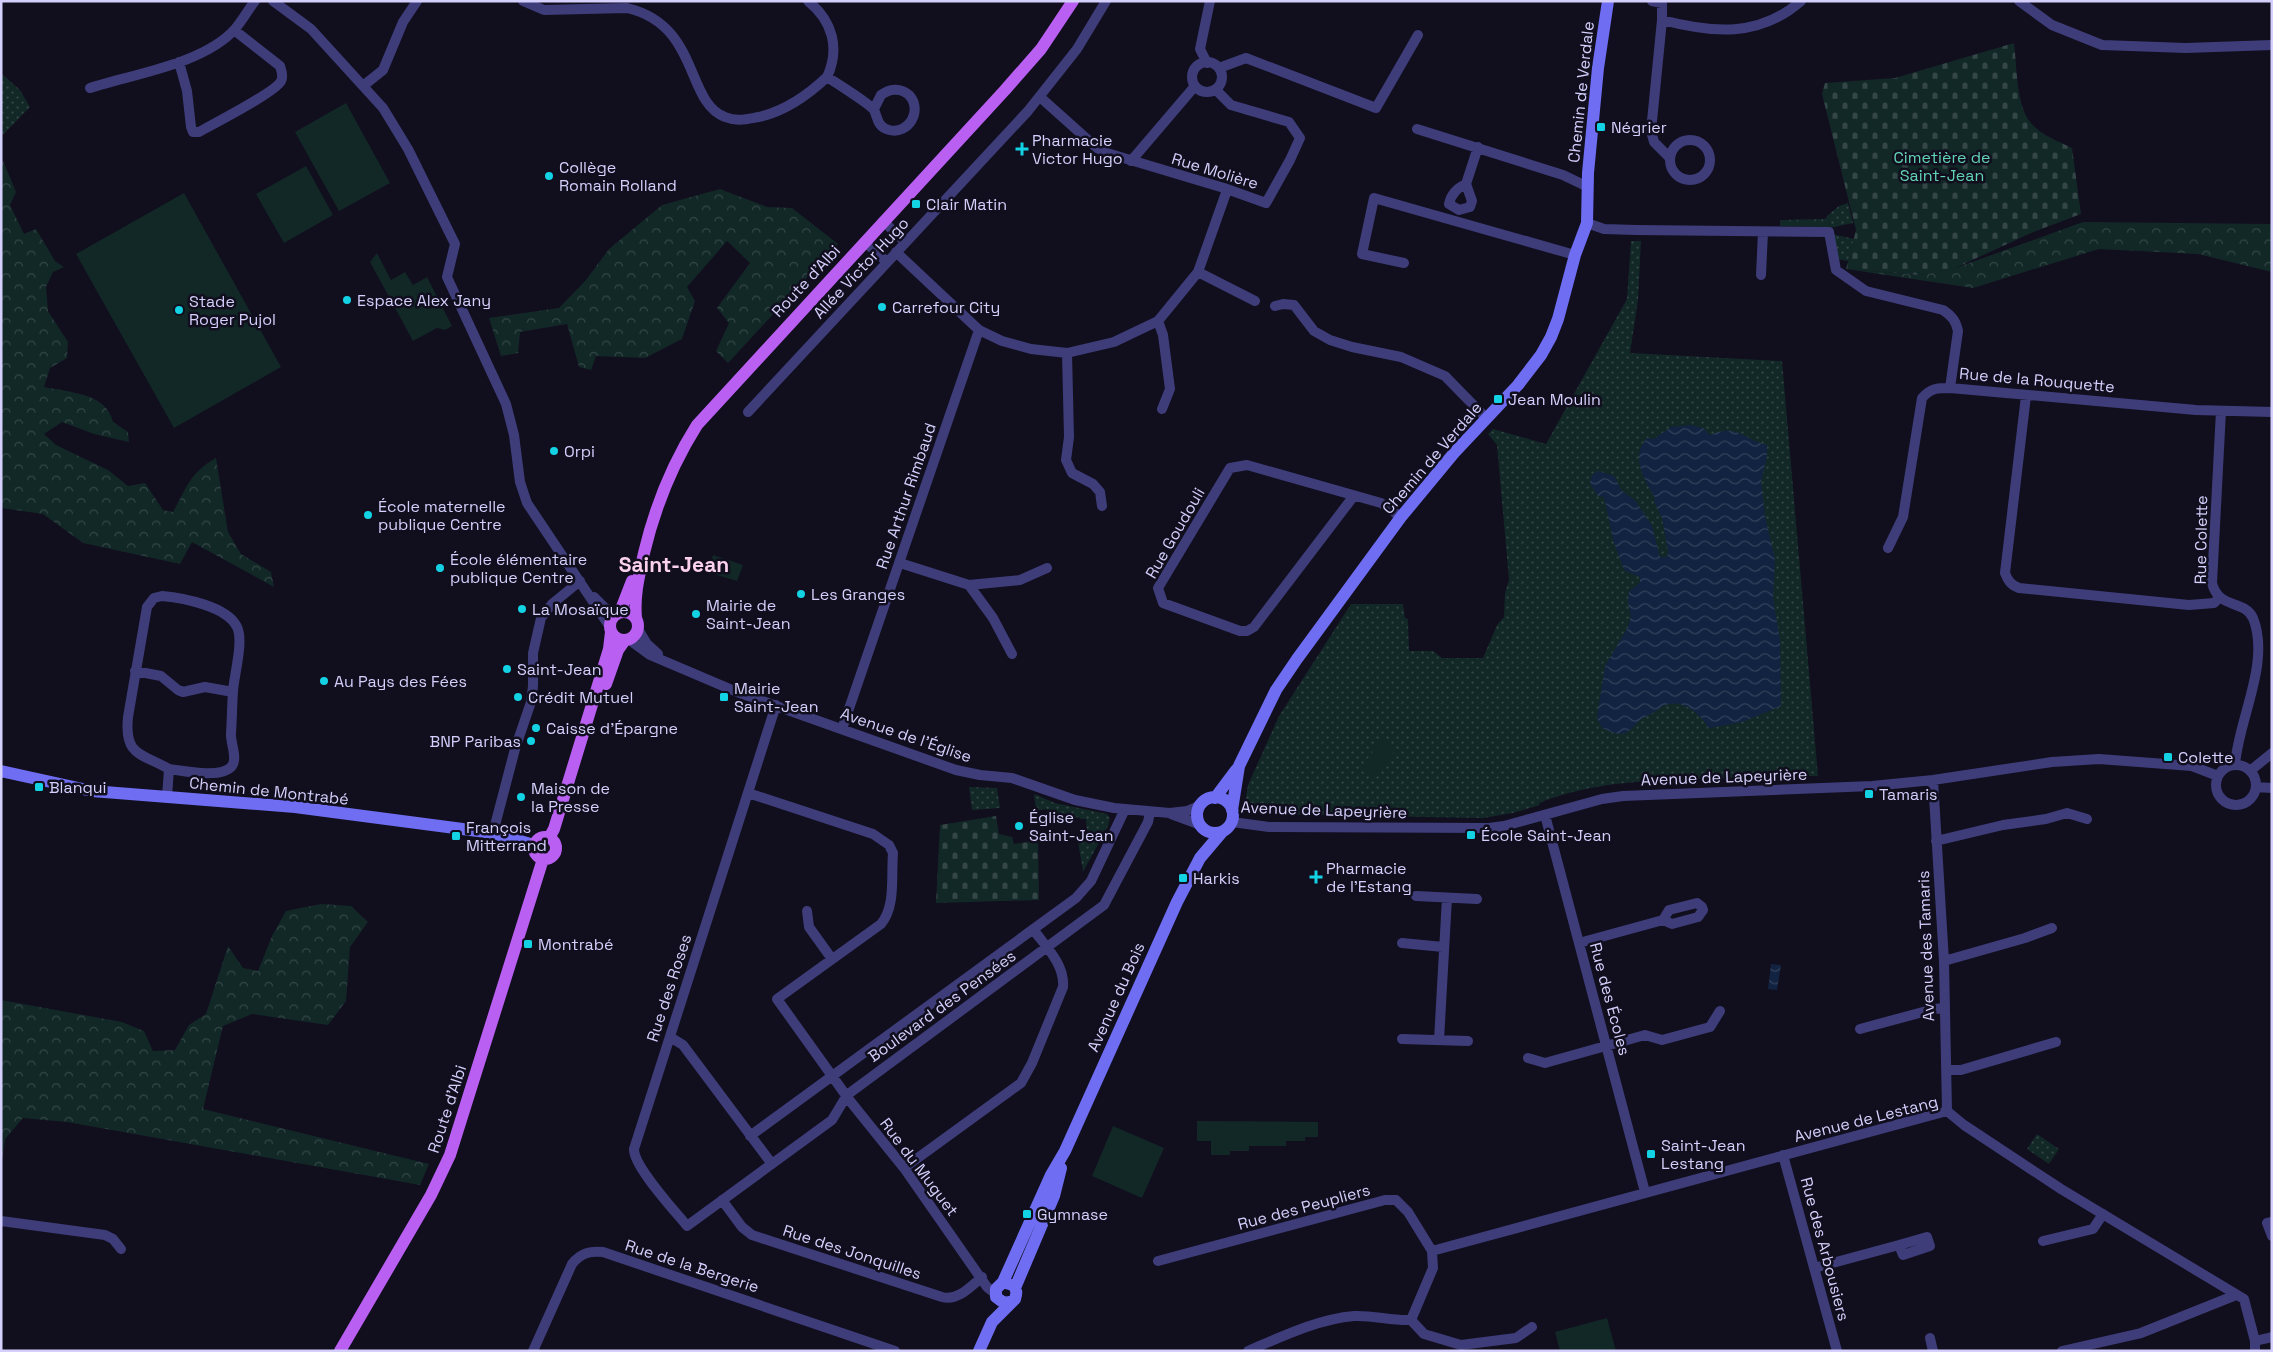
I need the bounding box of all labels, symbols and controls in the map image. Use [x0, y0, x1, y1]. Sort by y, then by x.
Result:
street label: Chemin de Verdale [1563, 20, 1599, 164]
place label: Négrier [1611, 117, 1667, 138]
marker: Négrier [1595, 121, 1607, 133]
place label: Pharmacie Victor Hugo [1032, 130, 1123, 169]
marker: Pharmacie Victor Hugo [1016, 143, 1028, 155]
park label: Cimetière de Saint-Jean [1894, 147, 1990, 186]
street label: Rue Molière [1169, 148, 1261, 194]
place label: Collège Romain Rolland [559, 157, 677, 196]
marker: Collège Romain Rolland [543, 170, 555, 182]
place label: Clair Matin [926, 194, 1007, 215]
marker: Clair Matin [910, 198, 922, 210]
street label: Allée Victor Hugo [809, 213, 913, 323]
street label: Route d'Albi [767, 240, 845, 322]
place label: Espace Alex Jany [357, 290, 491, 311]
place label: Stade Roger Pujol [189, 291, 276, 330]
marker: Espace Alex Jany [341, 294, 353, 306]
place label: Carrefour City [892, 297, 1000, 318]
marker: Carrefour City [876, 301, 888, 313]
marker: Stade Roger Pujol [173, 304, 185, 316]
street label: Rue de la Rouquette [1958, 363, 2116, 397]
place label: Jean Moulin [1508, 389, 1601, 410]
marker: Jean Moulin [1492, 393, 1504, 405]
street label: Chemin de Verdale [1377, 397, 1487, 519]
street label: Rue Arthur Rimbaud [871, 420, 941, 572]
place label: Orpi [564, 441, 595, 462]
marker: Orpi [548, 445, 560, 457]
street label: Rue Goudouli [1141, 484, 1209, 582]
street label: Rue Colette [2190, 495, 2212, 585]
place label: École maternelle publique Centre [378, 496, 506, 535]
marker: École maternelle publique Centre [362, 509, 374, 521]
place label: École élémentaire publique Centre [450, 549, 587, 588]
district label: Saint-Jean [619, 551, 729, 578]
marker: École élémentaire publique Centre [434, 562, 446, 574]
place label: Les Granges [811, 584, 905, 605]
marker: Les Granges [795, 588, 807, 600]
place label: Mairie de Saint-Jean [706, 595, 790, 634]
place label: La Mosaïque [532, 599, 629, 620]
marker: La Mosaïque [516, 603, 528, 615]
marker: Mairie de Saint-Jean [690, 608, 702, 620]
place label: Saint-Jean [517, 659, 601, 680]
marker: Saint-Jean [501, 663, 513, 675]
place label: Au Pays des Fées [334, 671, 467, 692]
marker: Au Pays des Fées [318, 675, 330, 687]
place label: Mairie Saint-Jean [734, 678, 818, 717]
place label: Crédit Mutuel [528, 687, 633, 708]
marker: Crédit Mutuel [512, 691, 524, 703]
marker: Mairie Saint-Jean [718, 691, 730, 703]
street label: Avenue de l'Église [838, 703, 974, 767]
place label: Caisse d'Épargne [546, 718, 678, 739]
marker: Caisse d'Épargne [530, 722, 542, 734]
place label: BNP Paribas [430, 731, 521, 752]
marker: BNP Paribas [525, 735, 537, 747]
place label: Colette [2178, 747, 2234, 768]
marker: Colette [2162, 751, 2174, 763]
street label: Avenue de Lapeyrière [1640, 764, 1808, 790]
street label: Chemin de Montrabé [188, 772, 350, 810]
place label: Blanqui [49, 777, 107, 798]
place label: Maison de la Presse [531, 778, 610, 817]
marker: Blanqui [33, 781, 45, 793]
place label: Tamaris [1879, 784, 1938, 805]
marker: Tamaris [1863, 788, 1875, 800]
marker: Maison de la Presse [515, 791, 527, 803]
street label: Avenue de Lapeyrière [1240, 797, 1408, 823]
place label: Église Saint-Jean [1029, 807, 1113, 846]
place label: François Mitterrand [466, 817, 547, 856]
marker: Église Saint-Jean [1013, 820, 1025, 832]
place label: École Saint-Jean [1481, 825, 1611, 846]
marker: École Saint-Jean [1465, 829, 1477, 841]
marker: François Mitterrand [450, 830, 462, 842]
place label: Pharmacie de l'Estang [1326, 858, 1412, 897]
place label: Harkis [1193, 868, 1240, 889]
street label: Avenue des Tamaris [1913, 870, 1939, 1022]
marker: Pharmacie de l'Estang [1310, 871, 1322, 883]
marker: Harkis [1177, 872, 1189, 884]
street label: Rue des Roses [642, 931, 696, 1045]
place label: Montrabé [538, 934, 613, 955]
marker: Montrabé [522, 938, 534, 950]
street label: Avenue du Bois [1082, 939, 1150, 1055]
street label: Rue des Écoles [1585, 940, 1635, 1058]
street label: Boulevard des Pensées [864, 945, 1020, 1067]
street label: Route d'Albi [423, 1062, 471, 1156]
street label: Avenue de Lestang [1792, 1091, 1940, 1147]
street label: Rue du Muguet [875, 1114, 963, 1220]
place label: Saint-Jean Lestang [1661, 1135, 1745, 1174]
marker: Saint-Jean Lestang [1645, 1148, 1657, 1160]
street label: Rue des Arbousiers [1796, 1175, 1854, 1323]
street label: Rue des Peupliers [1235, 1179, 1373, 1235]
place label: Gymnase [1037, 1204, 1108, 1225]
marker: Gymnase [1021, 1208, 1033, 1220]
street label: Rue des Jonquilles [780, 1220, 924, 1284]
street label: Rue de la Bergerie [622, 1234, 762, 1298]

